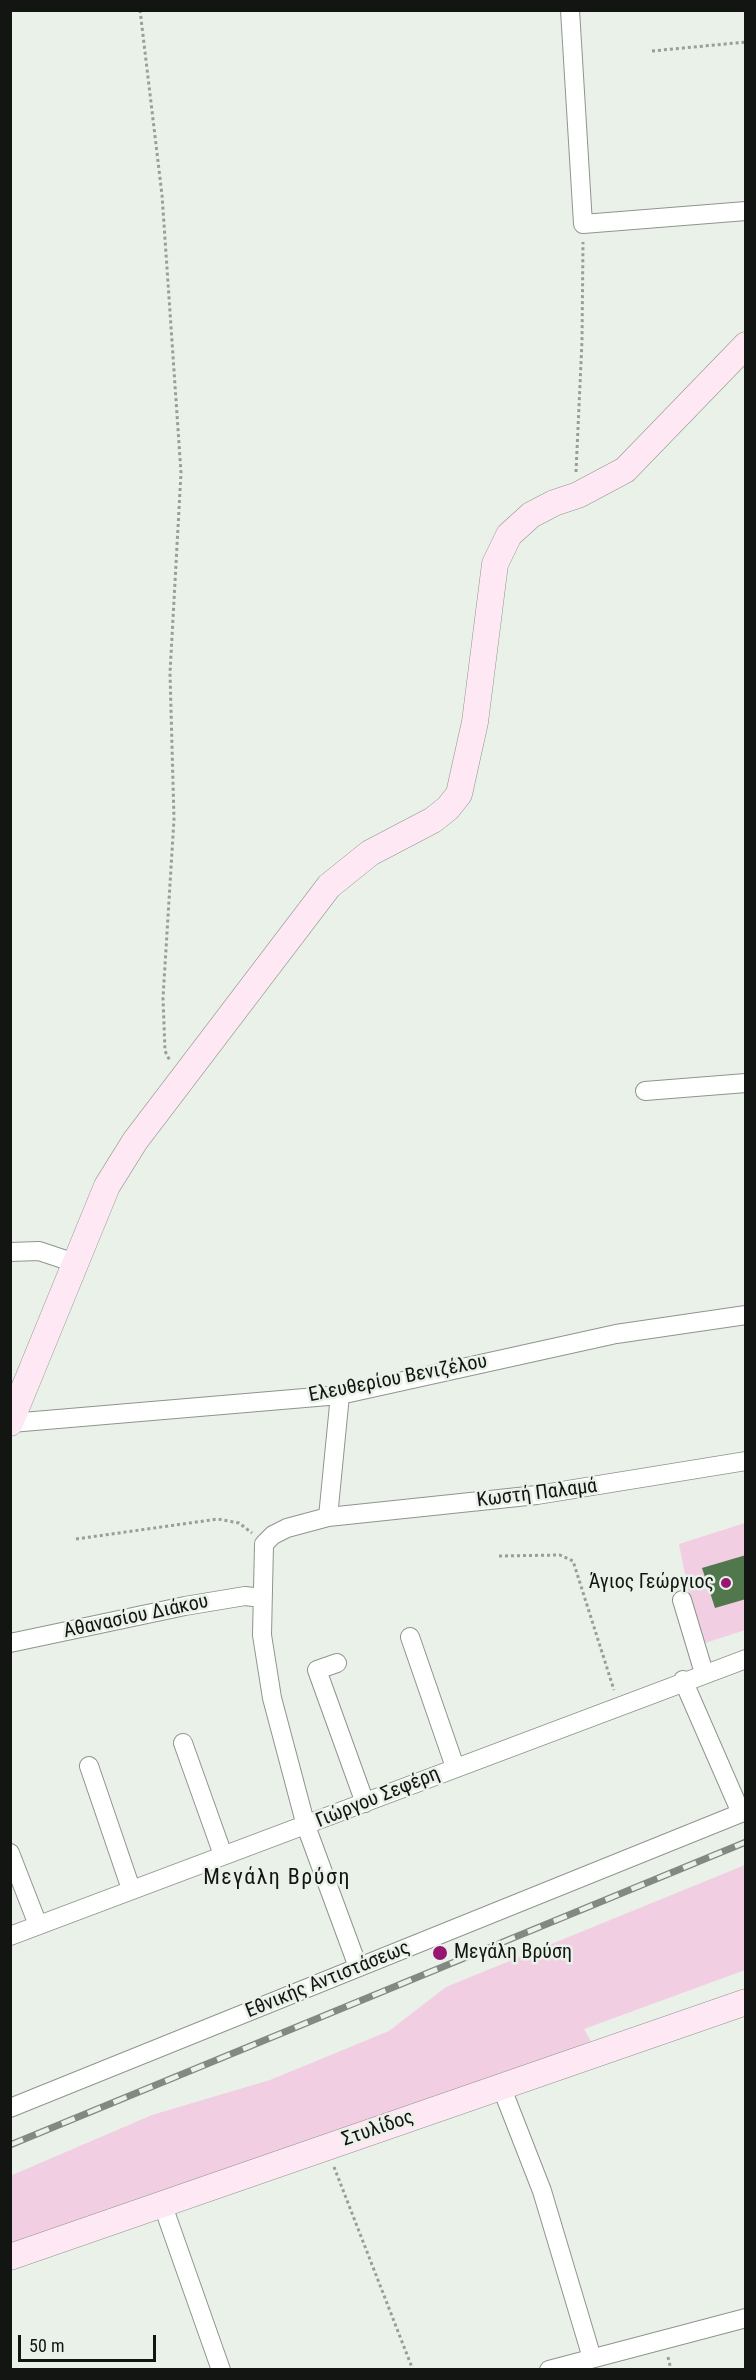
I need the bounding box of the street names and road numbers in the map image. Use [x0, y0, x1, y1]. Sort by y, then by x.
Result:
street label: Ελευθερίου Βενιζέλου [307, 1350, 489, 1408]
street label: Κωστή Παλαμά [476, 1475, 598, 1513]
street label: Αθανασίου Διάκου [61, 1590, 211, 1644]
street label: Γιώργου Σεφέρη [313, 1762, 443, 1834]
street label: Εθνικής Αντιστάσεως [242, 1936, 414, 2024]
street label: Στυλίδος [339, 2106, 417, 2152]

